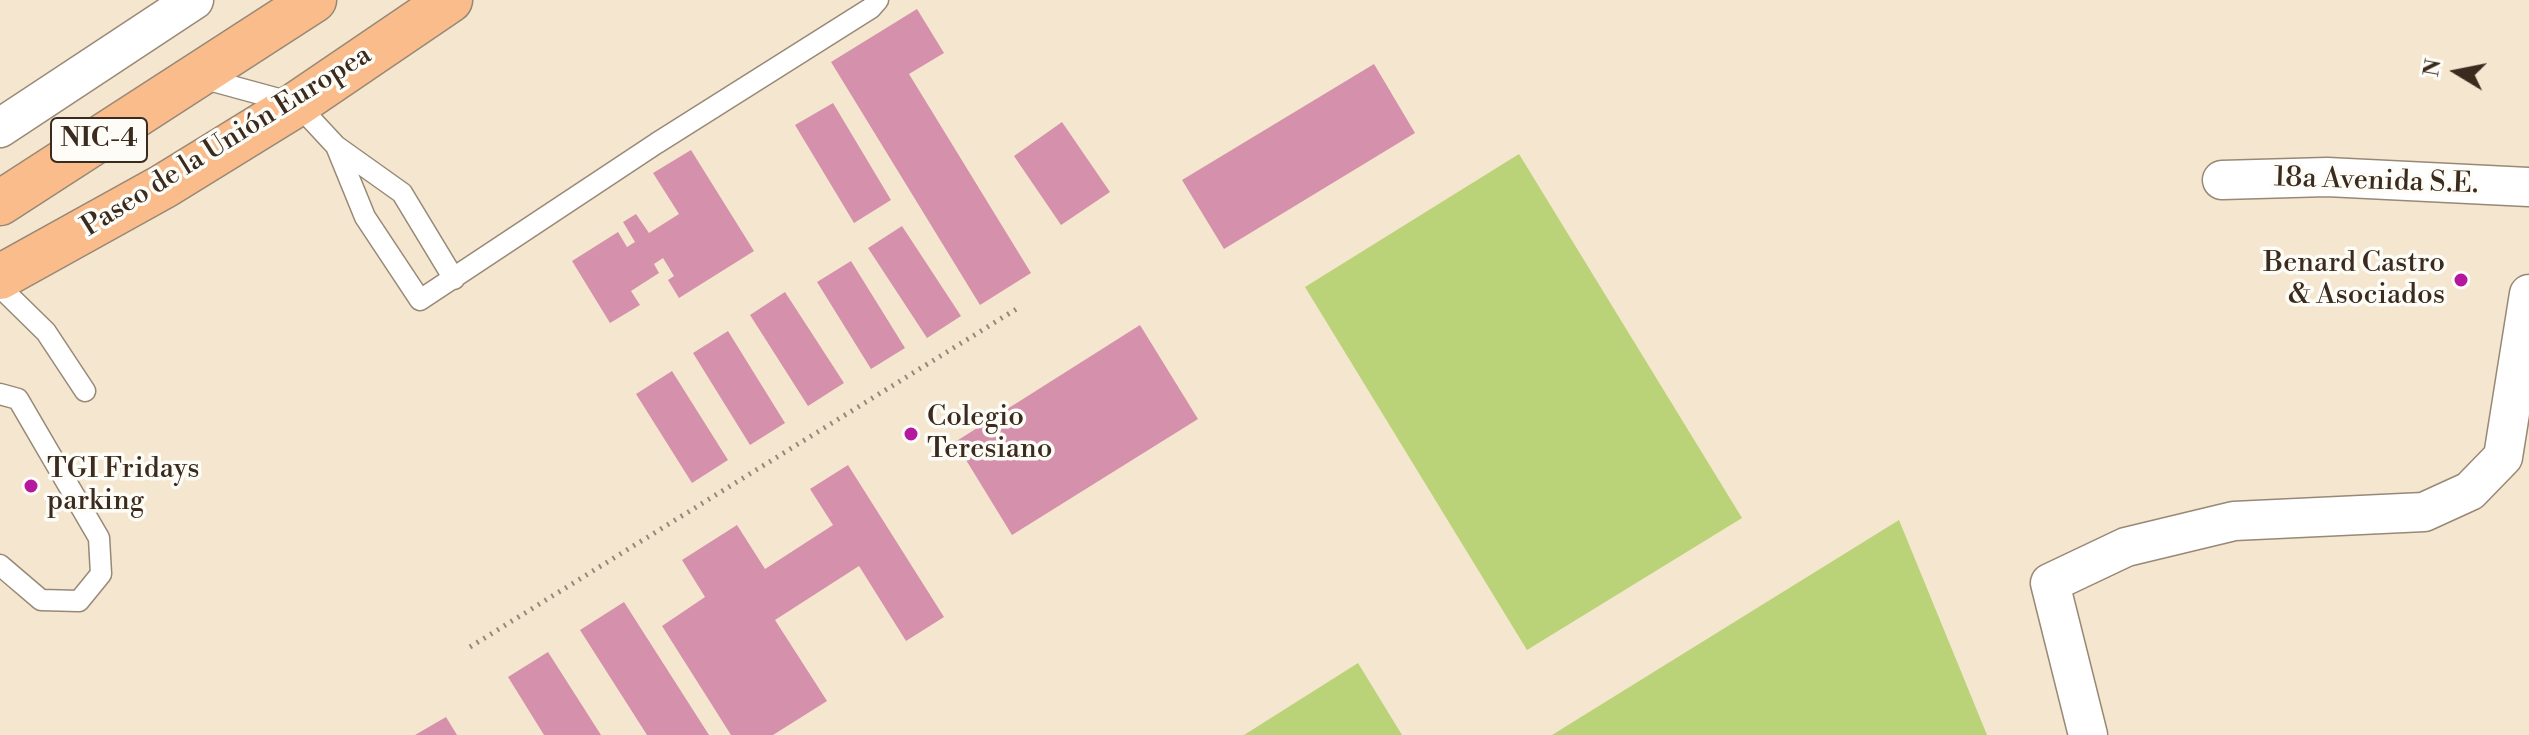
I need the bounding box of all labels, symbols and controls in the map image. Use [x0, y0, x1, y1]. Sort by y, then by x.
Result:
north arrow [2417, 32, 2497, 112]
street label: Paseo de la Unión Europea [76, 39, 378, 245]
text: N [2418, 57, 2448, 79]
road number: NIC-4 [51, 118, 147, 162]
street label: 18a Avenida S.E. [2273, 162, 2479, 202]
place label: Benard Castro & Asociados [2263, 247, 2445, 313]
marker: Benard Castro & Asociados [2452, 271, 2470, 289]
place label: Colegio Teresiano [927, 401, 1052, 467]
marker: Colegio Teresiano [902, 425, 920, 443]
place label: TGI Fridays parking [47, 453, 199, 519]
marker: TGI Fridays parking [22, 477, 40, 495]

